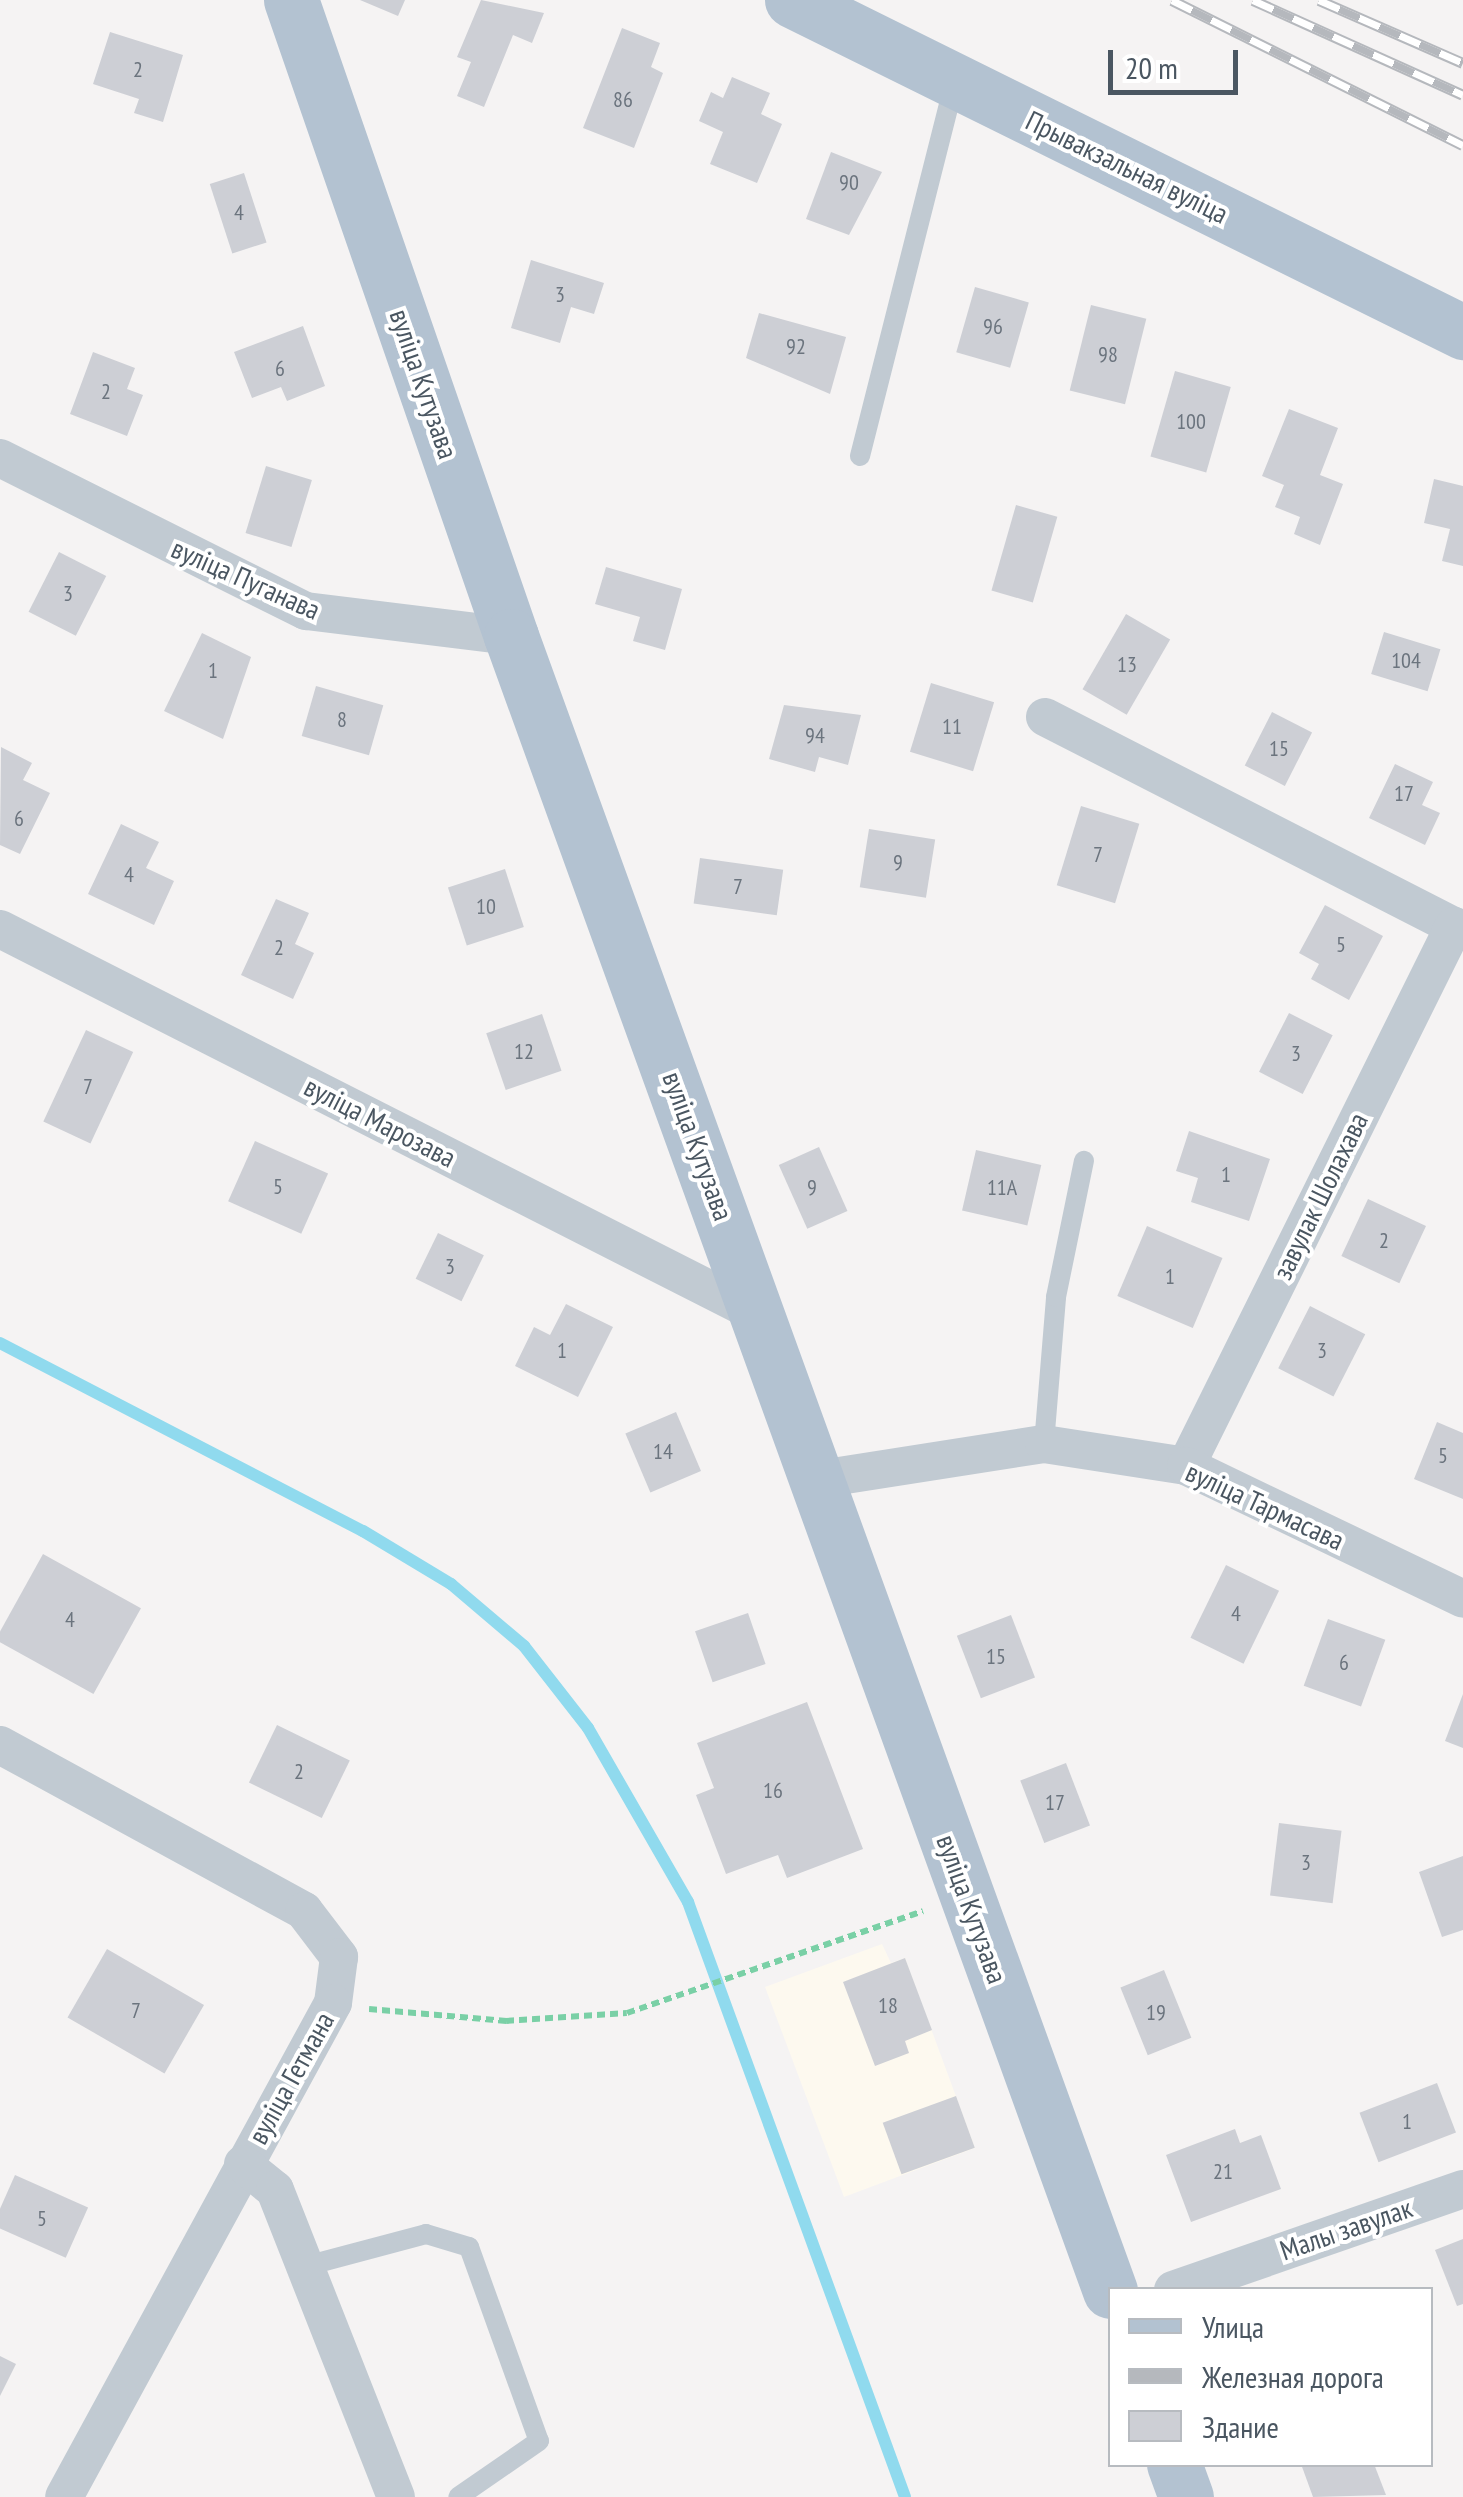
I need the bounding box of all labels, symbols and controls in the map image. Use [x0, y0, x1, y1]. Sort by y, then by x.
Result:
scale bar [1113, 30, 1243, 92]
text: 20 m [1125, 48, 1178, 87]
house number: 2 [133, 57, 143, 83]
house number: 86 [613, 87, 633, 113]
street label: Прывакзальная вуліца [1020, 103, 1234, 231]
house number: 90 [839, 170, 859, 196]
house number: 4 [234, 200, 244, 226]
house number: 3 [555, 282, 565, 308]
street label: вуліца Кутузава [383, 305, 465, 463]
house number: 96 [983, 314, 1003, 340]
house number: 92 [786, 334, 806, 360]
house number: 98 [1098, 342, 1118, 368]
house number: 6 [275, 356, 285, 382]
house number: 2 [101, 379, 111, 405]
house number: 100 [1176, 409, 1206, 435]
street label: вуліца Пуганава [167, 531, 325, 627]
house number: 3 [63, 581, 73, 607]
house number: 104 [1391, 648, 1421, 674]
house number: 13 [1117, 652, 1137, 678]
house number: 1 [208, 658, 218, 684]
house number: 8 [337, 707, 347, 733]
house number: 11 [942, 714, 962, 740]
house number: 94 [805, 723, 825, 749]
house number: 15 [1269, 736, 1289, 762]
house number: 17 [1394, 781, 1414, 807]
house number: 6 [14, 806, 24, 832]
house number: 7 [1093, 842, 1103, 868]
house number: 9 [893, 850, 903, 876]
house number: 4 [124, 862, 134, 888]
house number: 7 [733, 874, 743, 900]
house number: 10 [476, 894, 496, 920]
house number: 5 [1336, 932, 1346, 958]
house number: 2 [274, 935, 284, 961]
house number: 12 [514, 1039, 534, 1065]
house number: 3 [1291, 1041, 1301, 1067]
street label: вуліца Кутузава [656, 1067, 740, 1225]
street label: вуліца Марозава [299, 1070, 461, 1174]
house number: 7 [83, 1074, 93, 1100]
street label: завулак Шолахава [1265, 1107, 1375, 1285]
house number: 1 [1221, 1162, 1231, 1188]
house number: 5 [273, 1174, 283, 1200]
house number: 9 [807, 1175, 817, 1201]
house number: 11А [987, 1175, 1017, 1201]
house number: 2 [1379, 1228, 1389, 1254]
house number: 3 [445, 1254, 455, 1280]
house number: 1 [1165, 1264, 1175, 1290]
house number: 1 [557, 1338, 567, 1364]
house number: 3 [1317, 1338, 1327, 1364]
house number: 14 [653, 1439, 673, 1465]
house number: 5 [1438, 1443, 1448, 1469]
street label: вуліца Тармасава [1180, 1455, 1350, 1557]
house number: 4 [1231, 1601, 1241, 1627]
house number: 4 [65, 1607, 75, 1633]
house number: 15 [986, 1644, 1006, 1670]
house number: 6 [1339, 1650, 1349, 1676]
house number: 2 [294, 1759, 304, 1785]
house number: 16 [763, 1778, 783, 1804]
house number: 17 [1045, 1790, 1065, 1816]
street label: вуліца Кутузава [930, 1830, 1014, 1988]
house number: 3 [1301, 1850, 1311, 1876]
house number: 18 [878, 1993, 898, 2019]
house number: 7 [131, 1998, 141, 2024]
house number: 19 [1146, 2000, 1166, 2026]
street label: вуліца Гетмана [241, 2006, 341, 2150]
house number: 1 [1402, 2109, 1412, 2135]
house number: 21 [1213, 2159, 1233, 2185]
street label: Малы завулак [1276, 2191, 1416, 2267]
house number: 5 [37, 2206, 47, 2232]
legend [1108, 2287, 1433, 2467]
text: Улица [1202, 2307, 1264, 2346]
text: Железная дорога [1202, 2357, 1384, 2396]
text: Здание [1202, 2407, 1279, 2446]

